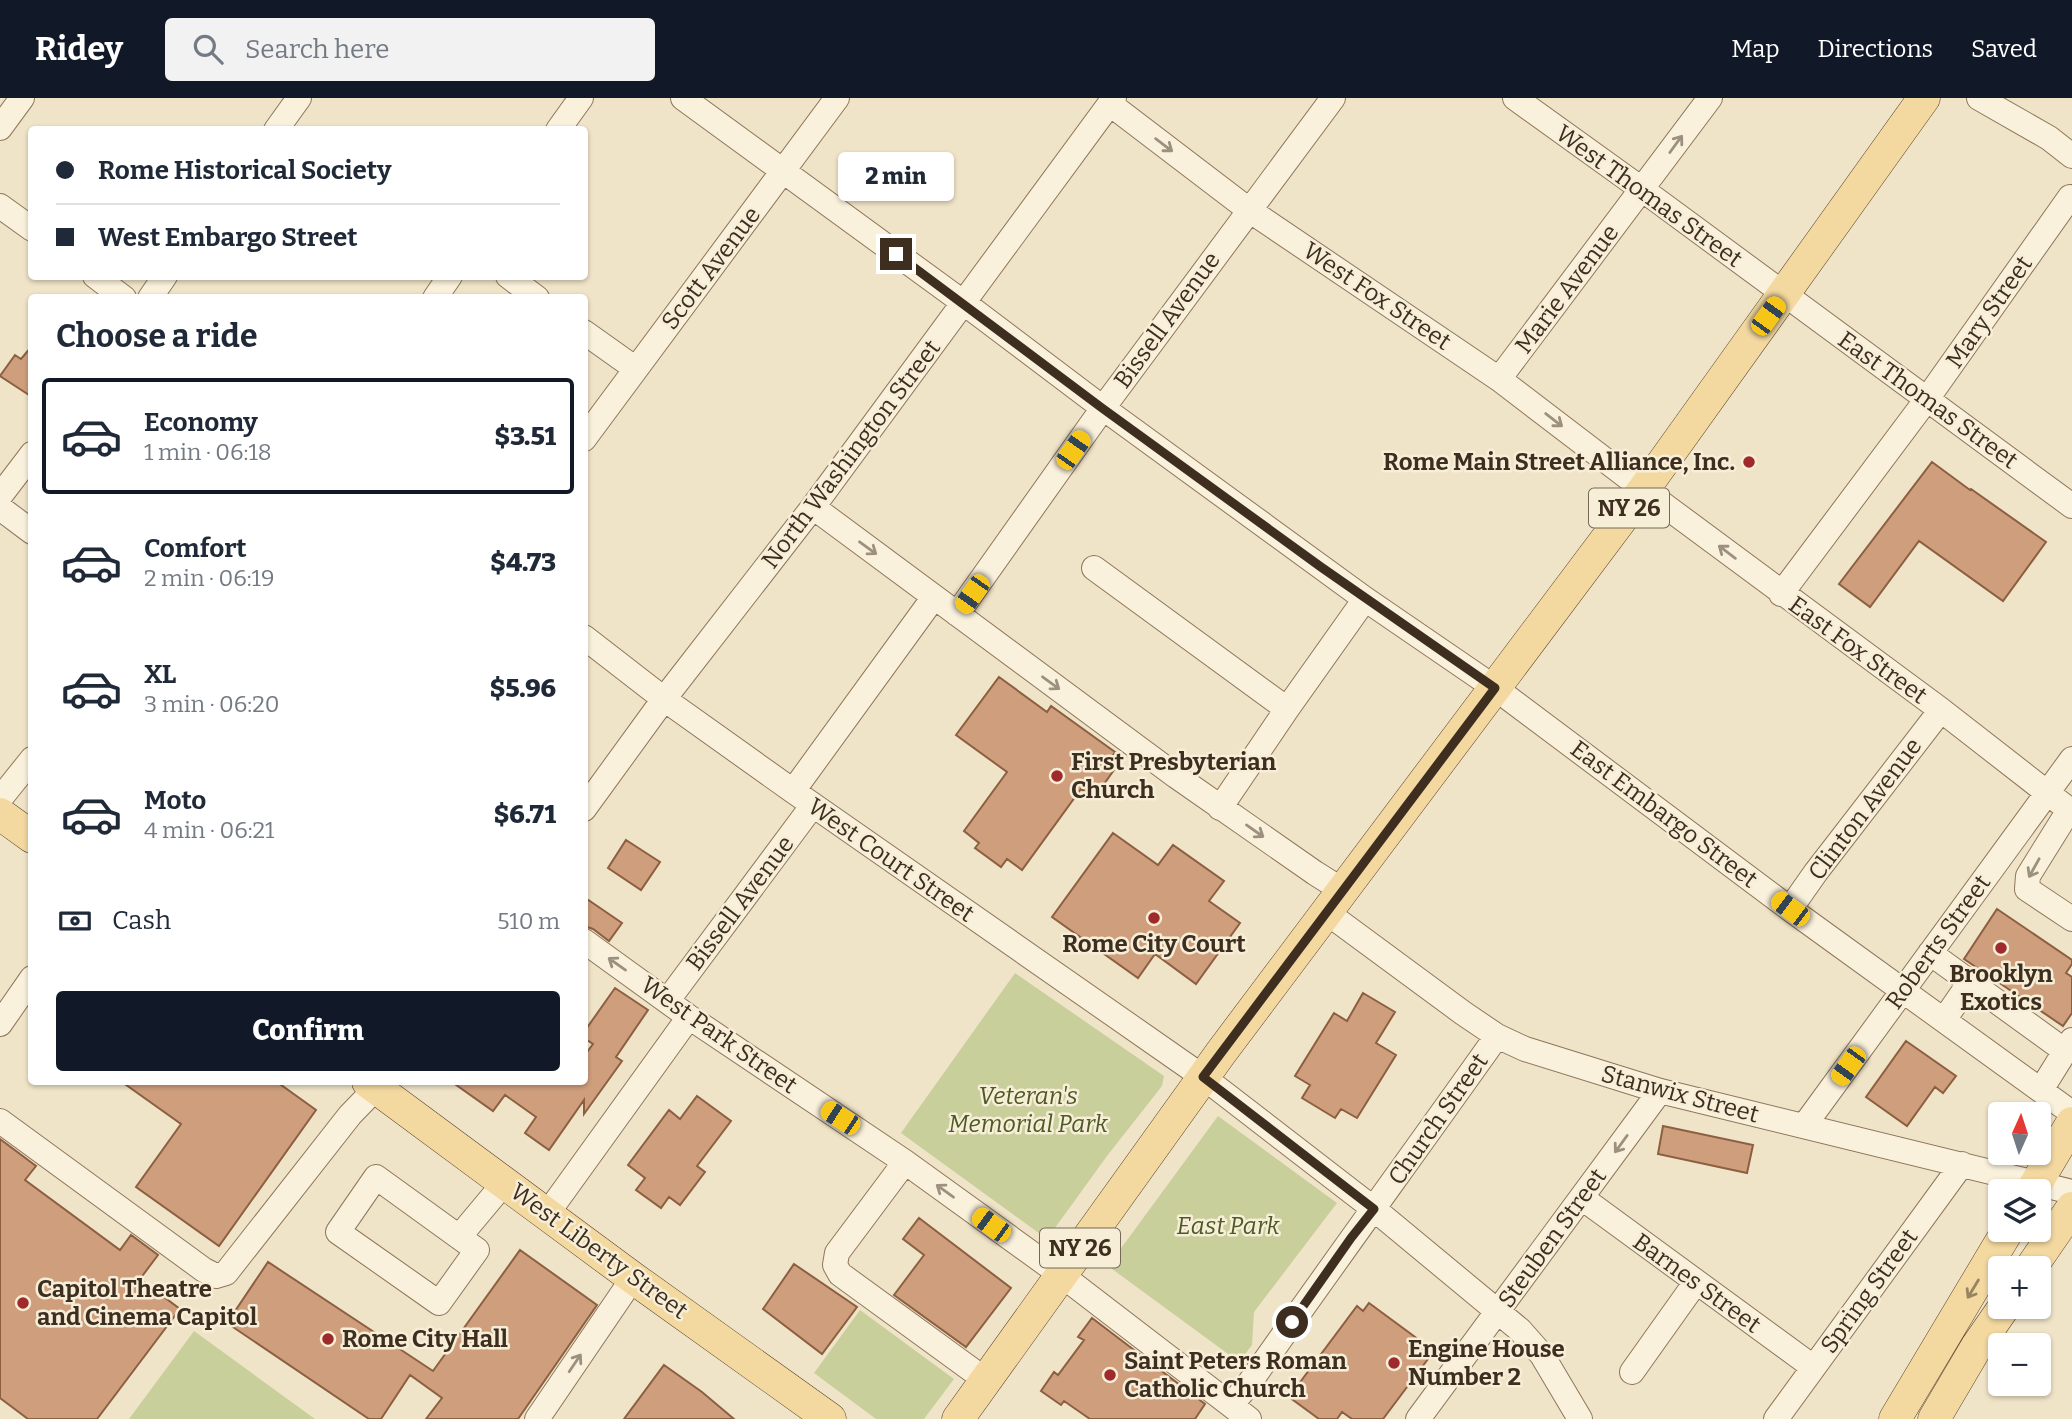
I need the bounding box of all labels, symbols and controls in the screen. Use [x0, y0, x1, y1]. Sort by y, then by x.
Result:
search box [165, 18, 655, 81]
text: Ridey [35, 29, 123, 69]
icon: search [189, 30, 227, 68]
text: Search here [245, 34, 389, 65]
text: Map [1731, 35, 1780, 63]
text: Directions [1818, 35, 1933, 63]
text: Saved [1971, 35, 2037, 63]
street label: West Thomas Street [1550, 119, 1748, 273]
one-way arrow [1669, 135, 1684, 154]
one-way arrow [1155, 138, 1173, 153]
callout: 2 min [838, 152, 954, 202]
text: Rome Historical Society [98, 155, 391, 186]
text: 2 min [865, 162, 927, 190]
street label: Scott Avenue [656, 201, 766, 335]
street label: Marie Avenue [1510, 219, 1624, 359]
text: West Embargo Street [98, 222, 357, 253]
street label: West Fox Street [1298, 236, 1456, 356]
route end [880, 238, 912, 270]
street label: Bissell Avenue [1108, 247, 1226, 393]
street label: Mary Street [1940, 250, 2038, 373]
car [1748, 293, 1789, 339]
text: Choose a ride [56, 317, 257, 355]
street label: East Thomas Street [1833, 325, 2023, 475]
street label: North Washington Street [756, 334, 946, 574]
icon: car [60, 405, 123, 468]
text: Economy [144, 407, 258, 438]
one-way arrow [1544, 413, 1562, 428]
text: $3.51 [494, 421, 556, 452]
car [1053, 427, 1094, 473]
text: 1 min · 06:18 [144, 438, 272, 466]
place label: Rome Main Street Alliance, Inc. [1383, 448, 1735, 476]
marker: Rome Main Street Alliance, Inc. [1741, 454, 1757, 470]
road number: NY 26 [1589, 488, 1669, 528]
icon: car [60, 531, 123, 594]
text: Comfort [144, 533, 247, 564]
one-way arrow [858, 541, 877, 555]
one-way arrow [1718, 545, 1736, 560]
text: $4.73 [490, 547, 556, 578]
text: 2 min · 06:19 [144, 564, 274, 592]
car [952, 571, 993, 617]
street label: East Fox Street [1784, 591, 1933, 710]
icon: car [60, 657, 123, 720]
text: XL [144, 659, 176, 690]
text: $5.96 [490, 673, 556, 704]
one-way arrow [1041, 676, 1059, 691]
text: 3 min · 06:20 [144, 690, 279, 718]
street label: Clinton Avenue [1802, 732, 1928, 886]
street label: East Embargo Street [1565, 735, 1763, 894]
place label: First Presbyterian Church [1071, 748, 1277, 804]
marker: First Presbyterian Church [1049, 768, 1065, 784]
icon: car [60, 783, 123, 846]
text: Moto [144, 785, 206, 816]
street label: West Court Street [803, 792, 980, 928]
text: $6.71 [494, 799, 556, 830]
text: 4 min · 06:21 [144, 816, 274, 844]
one-way arrow [1245, 824, 1264, 838]
street label: Bissell Avenue [680, 830, 800, 976]
one-way arrow [2027, 857, 2041, 877]
street label: Roberts Street [1880, 869, 1996, 1015]
car [1767, 888, 1814, 930]
icon: cash [56, 902, 94, 940]
text: Cash [112, 905, 171, 936]
text: 510 m [497, 907, 560, 935]
marker: Rome City Court [1146, 910, 1162, 926]
place label: Rome City Court [1062, 930, 1246, 958]
marker: Brooklyn Exotics [1993, 940, 2009, 956]
one-way arrow [608, 957, 627, 972]
place label: Brooklyn Exotics [1949, 960, 2053, 1016]
street label: West Park Street [636, 971, 803, 1099]
button: Confirm [56, 991, 560, 1071]
car [1828, 1043, 1869, 1089]
street label: Church Street [1382, 1048, 1494, 1190]
street label: Stanwix Street [1598, 1060, 1762, 1129]
park label: Veteran's Memorial Park [948, 1082, 1109, 1138]
car [817, 1098, 864, 1138]
north arrow [1988, 1102, 2051, 1166]
map controls [1988, 1102, 2051, 1396]
one-way arrow [1614, 1135, 1629, 1154]
street label: Steuben Street [1492, 1163, 1612, 1313]
street label: West Liberty Street [505, 1177, 693, 1325]
button: layers [1988, 1179, 2051, 1242]
one-way arrow [936, 1184, 955, 1199]
car [968, 1204, 1015, 1246]
park label: East Park [1177, 1212, 1280, 1240]
street label: Spring Street [1815, 1223, 1924, 1359]
street label: Barnes Street [1628, 1227, 1766, 1339]
road number: NY 26 [1040, 1228, 1120, 1268]
button: + [1988, 1256, 2051, 1319]
place label: Capitol Theatre and Cinema Capitol [37, 1275, 258, 1331]
one-way arrow [1965, 1278, 1979, 1298]
marker: Capitol Theatre and Cinema Capitol [15, 1295, 31, 1311]
route start [1276, 1306, 1308, 1338]
place label: Rome City Hall [342, 1325, 509, 1353]
marker: Rome City Hall [320, 1331, 336, 1347]
button: − [1988, 1333, 2051, 1396]
place label: Engine House Number 2 [1408, 1335, 1565, 1391]
place label: Saint Peters Roman Catholic Church [1124, 1347, 1347, 1403]
one-way arrow [568, 1354, 582, 1373]
marker: Engine House Number 2 [1386, 1355, 1402, 1371]
marker: Saint Peters Roman Catholic Church [1102, 1367, 1118, 1383]

